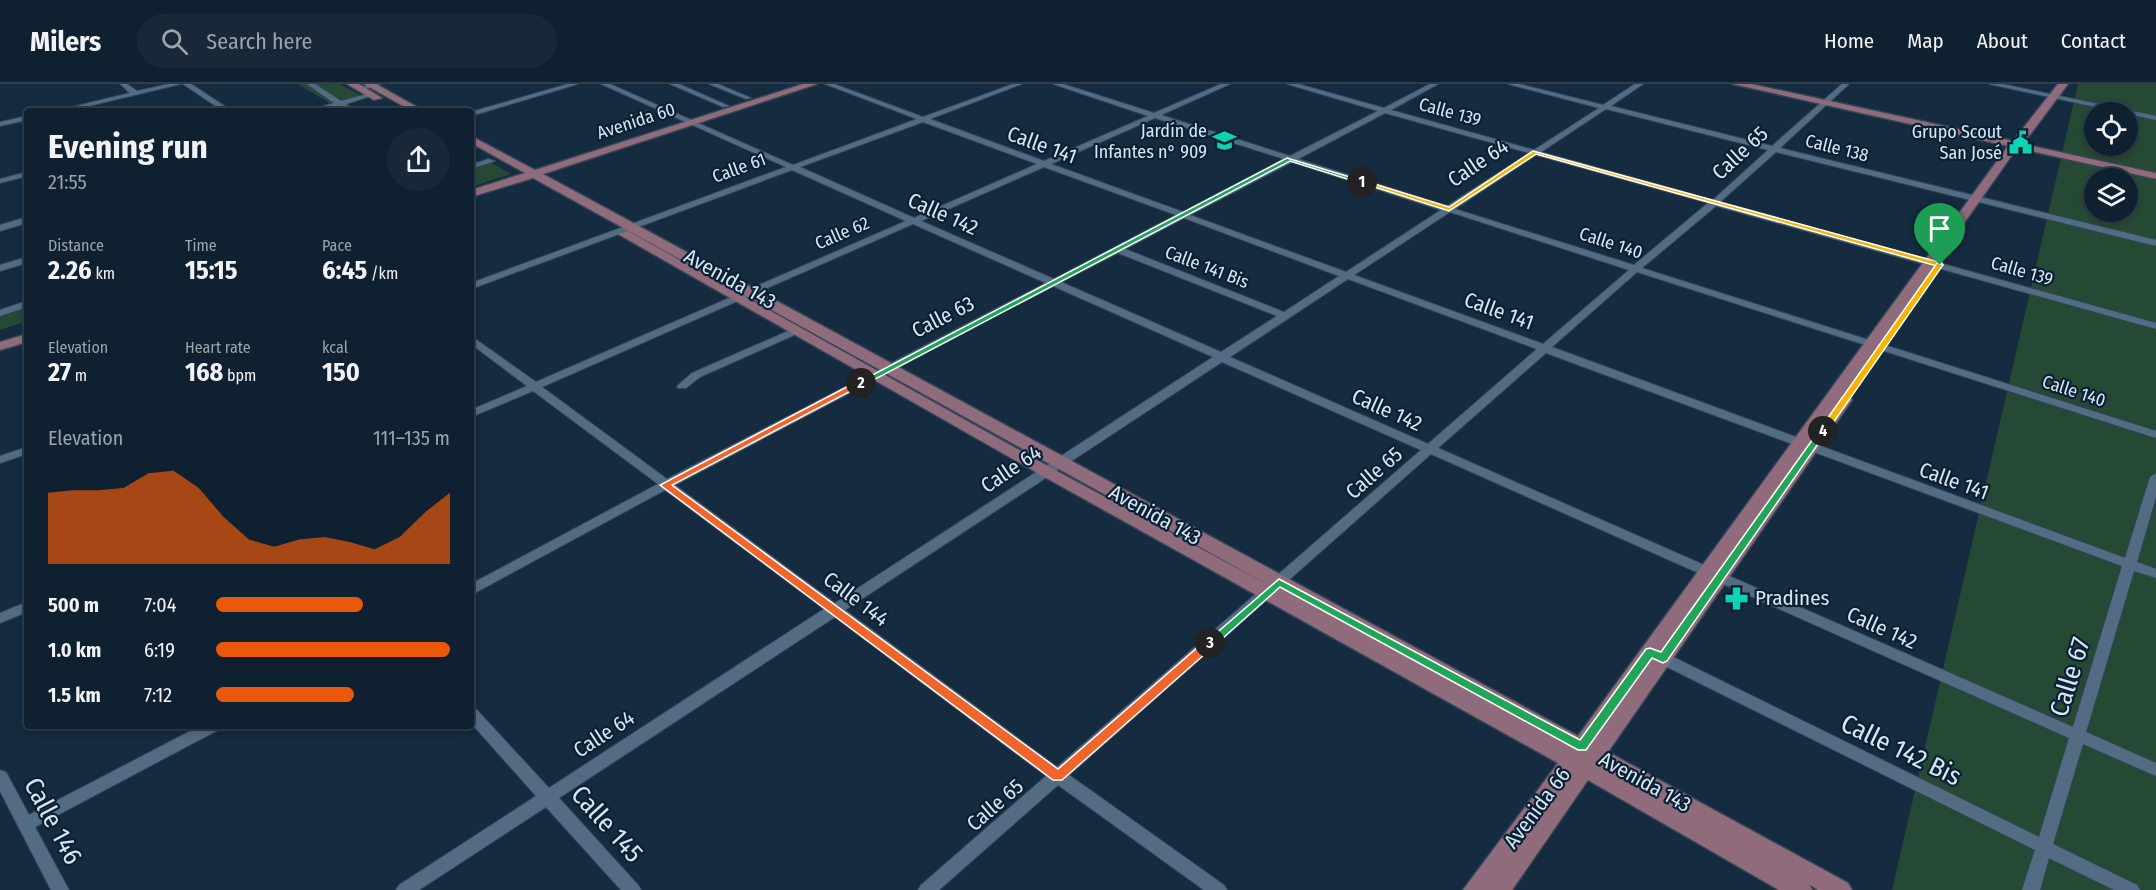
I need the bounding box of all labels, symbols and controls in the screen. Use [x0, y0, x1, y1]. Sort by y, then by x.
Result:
search box [137, 14, 557, 68]
text: Milers [30, 25, 101, 58]
icon: search [158, 25, 191, 58]
text: Search here [206, 28, 312, 55]
text: Home [1824, 28, 1874, 54]
text: Map [1907, 28, 1944, 54]
text: About [1977, 28, 2028, 54]
text: Contact [2061, 28, 2126, 54]
street label: Calle 139 [1416, 93, 1484, 131]
street label: Avenida 60 [594, 98, 678, 144]
map controls [2084, 102, 2138, 222]
button: locate [2084, 102, 2138, 156]
street label: Calle 141 [1004, 120, 1080, 170]
place label: Jardín de Infantes n° 909 [1094, 120, 1207, 163]
street label: Calle 65 [1707, 121, 1773, 185]
place label: Grupo Scout San José [1912, 121, 2002, 164]
text: Evening run [48, 127, 208, 167]
button: share [387, 128, 450, 191]
school or university icon: Jardín de Infantes n° 909 [1212, 128, 1238, 154]
public building icon: Grupo Scout San José [2007, 129, 2033, 155]
street label: Calle 138 [1803, 130, 1871, 166]
street label: Calle 64 [1443, 133, 1513, 193]
street label: Calle 61 [709, 148, 769, 188]
pin: 1 [1347, 167, 1377, 197]
button: layers [2084, 168, 2138, 222]
text: 21:55 [48, 170, 87, 194]
text: 1 [1359, 172, 1365, 191]
street label: Calle 142 [904, 187, 982, 241]
pin [1914, 203, 1965, 265]
street label: Calle 62 [812, 212, 873, 254]
icon: arrive [1923, 212, 1956, 245]
street label: Calle 140 [1577, 222, 1645, 264]
text: Distance [48, 236, 104, 255]
text: Time [185, 236, 217, 255]
text: Pace [322, 236, 352, 255]
street label: Calle 141 Bis [1162, 241, 1252, 293]
street label: Avenida 143 [680, 243, 780, 315]
street label: Calle 139 [1988, 252, 2056, 290]
text: 2.26 [48, 255, 92, 286]
text: 15:15 [185, 255, 238, 286]
text: 6:45 [322, 255, 367, 286]
text: km [92, 264, 115, 283]
text: /km [367, 264, 398, 283]
street label: Calle 141 [1461, 286, 1537, 336]
street label: Calle 63 [907, 290, 979, 344]
text: Elevation [48, 338, 108, 357]
text: Heart rate [185, 338, 251, 357]
text: kcal [322, 338, 348, 357]
text: 27 [48, 357, 71, 388]
text: 168 [185, 357, 223, 388]
text: 150 [322, 357, 360, 388]
text: m [71, 366, 87, 385]
text: bpm [223, 366, 256, 385]
pin: 2 [846, 368, 876, 398]
street label: Calle 140 [2040, 370, 2108, 412]
text: 2 [857, 373, 865, 392]
street label: Calle 142 [1348, 383, 1426, 437]
pin: 4 [1808, 416, 1838, 446]
text: 4 [1819, 421, 1827, 440]
text: Elevation [48, 426, 123, 450]
text: 111–135 m [373, 426, 450, 450]
street label: Calle 64 [976, 439, 1046, 499]
street label: Calle 65 [1340, 441, 1408, 505]
street label: Calle 141 [1916, 456, 1992, 506]
street label: Avenida 143 [1105, 479, 1205, 551]
street label: Calle 144 [818, 566, 894, 632]
pharmacy icon: Pradines [1724, 585, 1750, 611]
place label: Pradines [1755, 585, 1830, 611]
text: 500 m [48, 593, 99, 617]
text: 7:04 [144, 593, 176, 617]
street label: Calle 142 [1843, 601, 1921, 655]
pin: 3 [1195, 628, 1225, 658]
text: 3 [1206, 633, 1214, 652]
street label: Calle 67 [2043, 634, 2097, 720]
text: 1.0 km [48, 638, 101, 662]
text: 6:19 [144, 638, 175, 662]
text: 1.5 km [48, 683, 101, 707]
text: 7:12 [144, 683, 172, 707]
street label: Calle 64 [569, 705, 639, 763]
street label: Calle 142 Bis [1836, 708, 1966, 792]
street label: Avenida 143 [1595, 746, 1695, 818]
street label: Avenida 66 [1498, 762, 1576, 854]
street label: Calle 146 [17, 772, 89, 870]
street label: Calle 65 [961, 773, 1029, 837]
street label: Calle 145 [565, 779, 649, 869]

